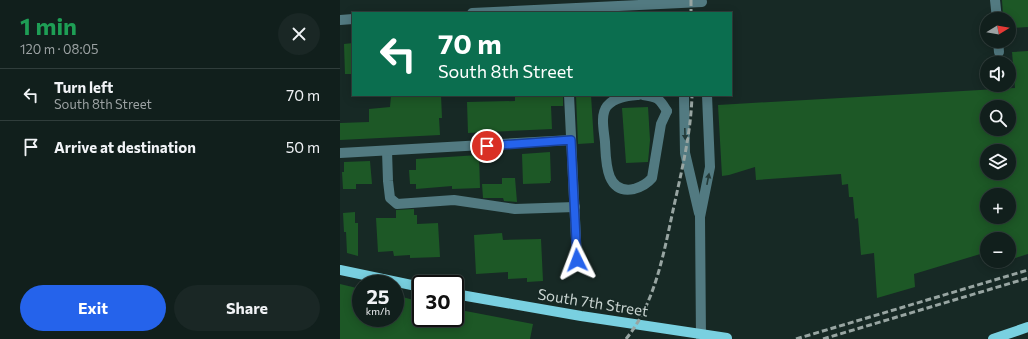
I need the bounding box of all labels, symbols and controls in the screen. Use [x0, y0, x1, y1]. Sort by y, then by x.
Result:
text: 1 min [20, 11, 77, 40]
north arrow [980, 12, 1016, 48]
map controls [980, 12, 1016, 268]
button: close [278, 13, 320, 55]
text: 70 m [438, 26, 502, 60]
icon: left [372, 28, 424, 80]
text: 120 m · 08:05 [20, 41, 99, 57]
button: sound [980, 56, 1016, 92]
text: South 8th Street [438, 60, 573, 82]
text: Turn left [54, 78, 113, 96]
icon: left [20, 84, 42, 106]
text: 70 m [286, 86, 320, 104]
text: South 8th Street [54, 96, 152, 112]
button: search [980, 100, 1016, 136]
one-way arrow [682, 128, 688, 141]
pin [470, 129, 504, 163]
icon: arrive [476, 135, 498, 157]
icon: arrive [20, 136, 42, 158]
text: Arrive at destination [54, 138, 196, 156]
text: 50 m [286, 138, 320, 156]
button: layers [980, 144, 1016, 180]
one-way arrow [705, 173, 711, 185]
button: + [980, 188, 1016, 224]
button: − [980, 232, 1016, 268]
position arrow [556, 239, 598, 281]
speed limit sign: 30 [412, 275, 464, 327]
text: 25 [366, 284, 390, 308]
street label: South 7th Street [536, 284, 650, 320]
button: Exit [20, 285, 166, 331]
button: Share [174, 285, 320, 331]
text: km/h [366, 305, 390, 317]

